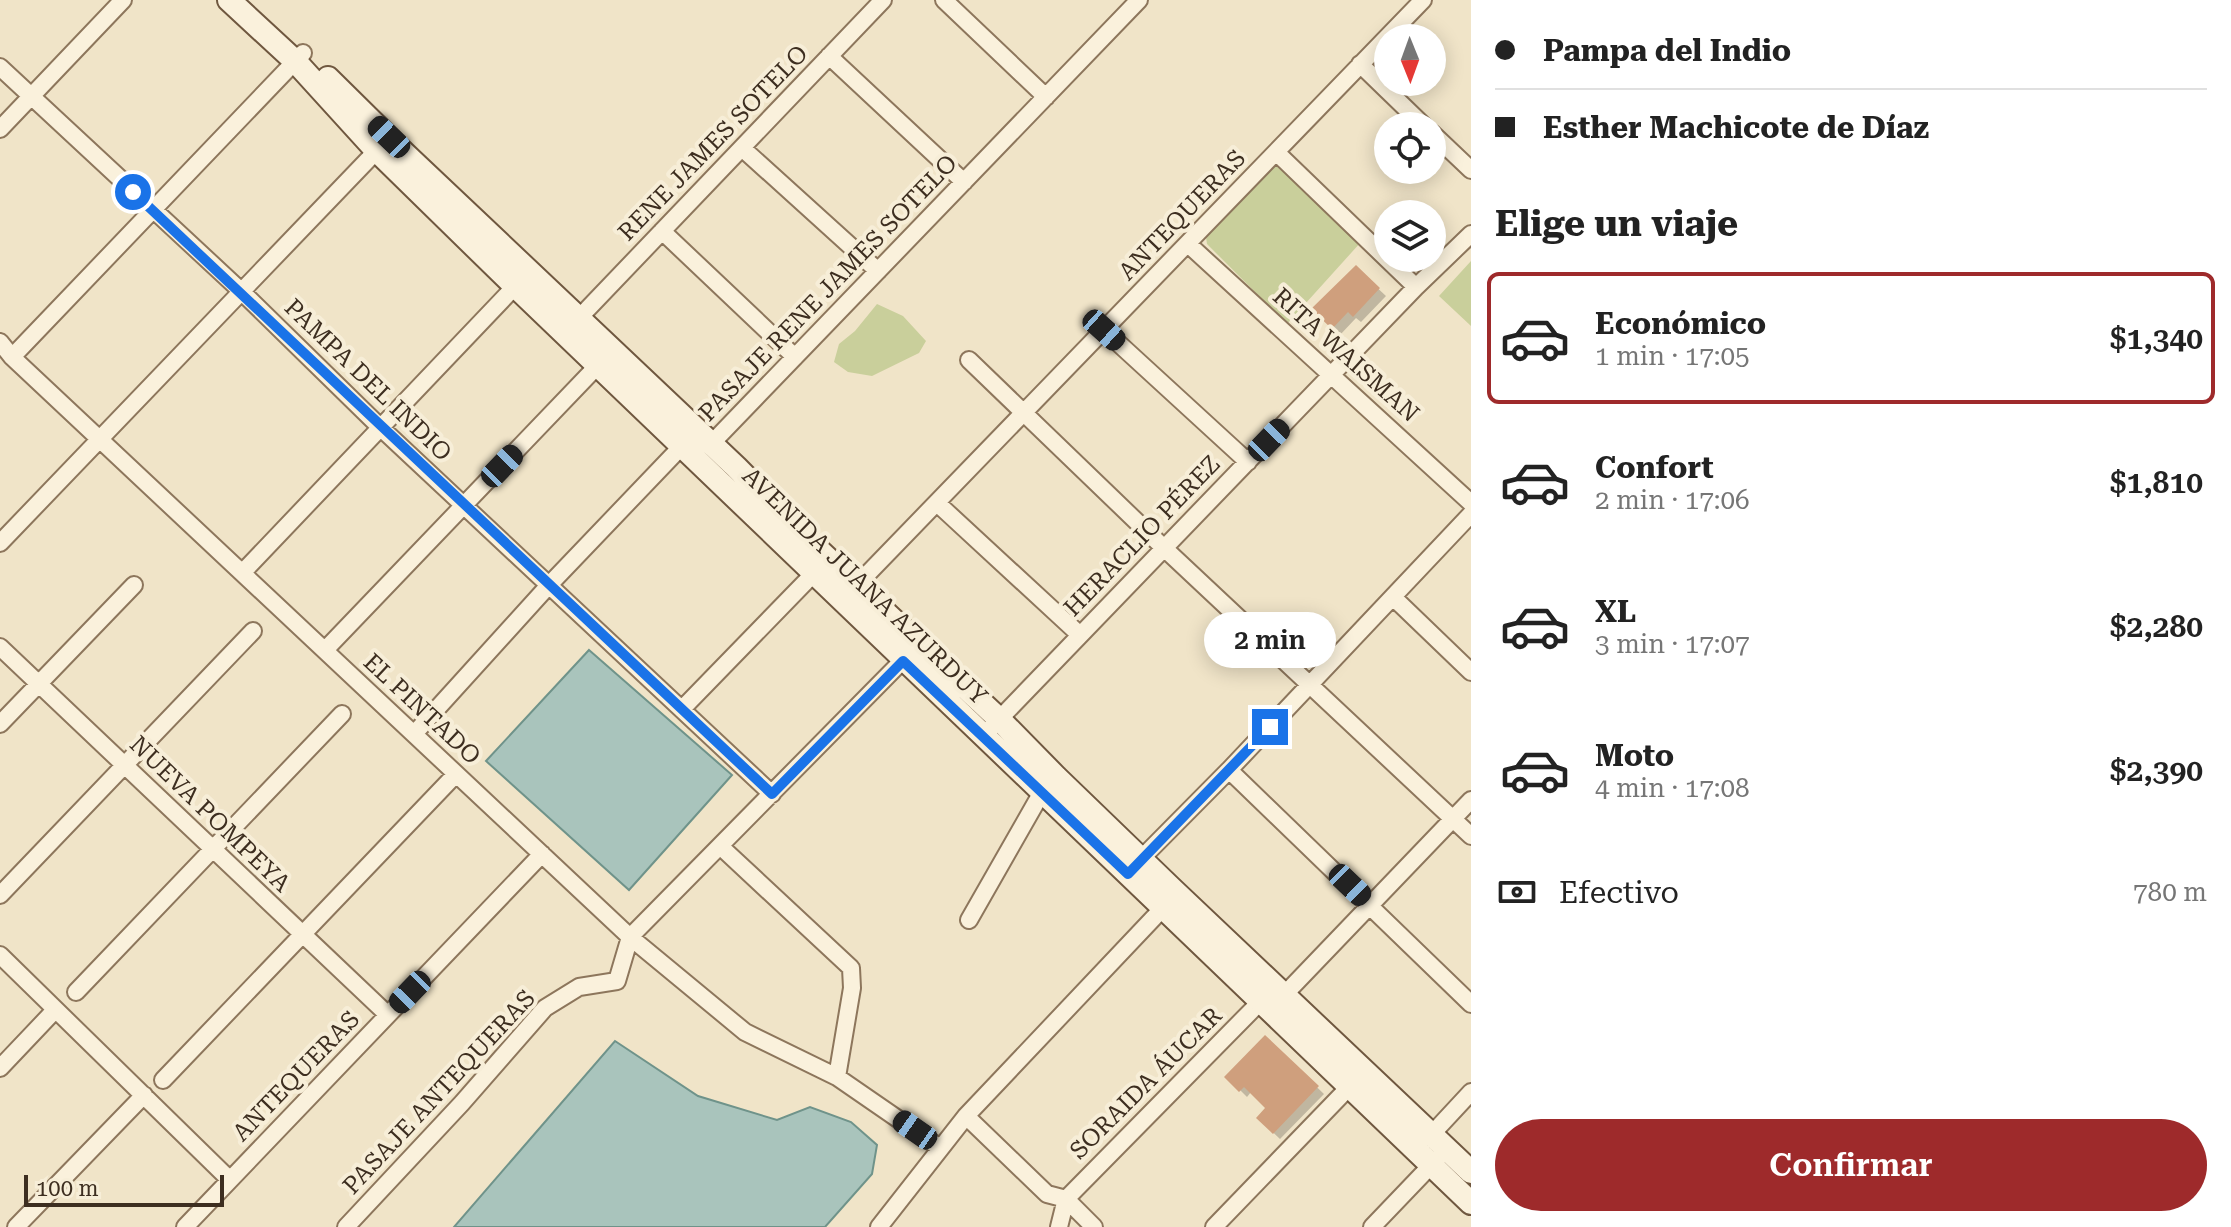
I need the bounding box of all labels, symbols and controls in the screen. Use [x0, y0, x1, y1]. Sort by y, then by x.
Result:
north arrow [1374, 24, 1446, 96]
map controls [1374, 24, 1446, 272]
text: Pampa del Indio [1543, 33, 1791, 68]
street label: RENE JAMES SOTELO [612, 40, 814, 246]
text: Esther Machicote de Díaz [1543, 110, 1929, 145]
car [363, 112, 415, 162]
button: locate [1374, 112, 1446, 184]
street label: ANTEQUERAS [1113, 144, 1251, 286]
street label: PASAJE RENE JAMES SOTELO [693, 149, 963, 427]
route start [115, 174, 151, 210]
button: layers [1374, 200, 1446, 272]
text: Elige un viaje [1495, 203, 1738, 245]
street label: RITA WAISMAN [1267, 282, 1425, 428]
street label: PAMPA DEL INDIO [279, 293, 457, 467]
icon: car [1499, 302, 1571, 374]
car [1078, 305, 1130, 355]
text: Económico [1595, 306, 1766, 341]
text: $1,340 [2110, 321, 2203, 356]
text: 1 min · 17:05 [1595, 341, 1750, 371]
car [1244, 414, 1294, 466]
car [477, 440, 527, 492]
icon: car [1499, 446, 1571, 518]
street label: HERACLIO PÉREZ [1058, 449, 1226, 622]
text: Confort [1595, 450, 1714, 485]
street label: AVENIDA JUANA AZURDUY [737, 462, 994, 711]
text: $1,810 [2110, 465, 2203, 500]
text: 2 min · 17:06 [1595, 485, 1750, 515]
icon: car [1499, 590, 1571, 662]
text: XL [1595, 594, 1636, 629]
text: $2,280 [2110, 609, 2203, 644]
callout: 2 min [1204, 611, 1336, 667]
text: 2 min [1234, 625, 1306, 655]
text: 3 min · 17:07 [1595, 629, 1750, 659]
street label: EL PINTADO [358, 648, 486, 770]
route end [1252, 709, 1288, 745]
street label: NUEVA POMPEYA [124, 730, 296, 898]
icon: car [1499, 734, 1571, 806]
text: Moto [1595, 738, 1674, 773]
text: $2,390 [2110, 753, 2203, 788]
text: 4 min · 17:08 [1595, 773, 1750, 803]
car [1324, 860, 1376, 910]
icon: cash [1495, 870, 1539, 914]
text: Efectivo [1559, 875, 1679, 910]
text: 780 m [2133, 877, 2207, 907]
car [385, 966, 435, 1018]
street label: PASAJE ANTEQUERAS [337, 984, 541, 1200]
street label: SORAIDA ÁUCAR [1064, 1000, 1228, 1165]
street label: ANTEQUERAS [227, 1005, 365, 1147]
car [888, 1106, 942, 1154]
button: Confirmar [1495, 1119, 2207, 1211]
scale bar [24, 1171, 224, 1207]
text: 100 m [36, 1176, 99, 1201]

